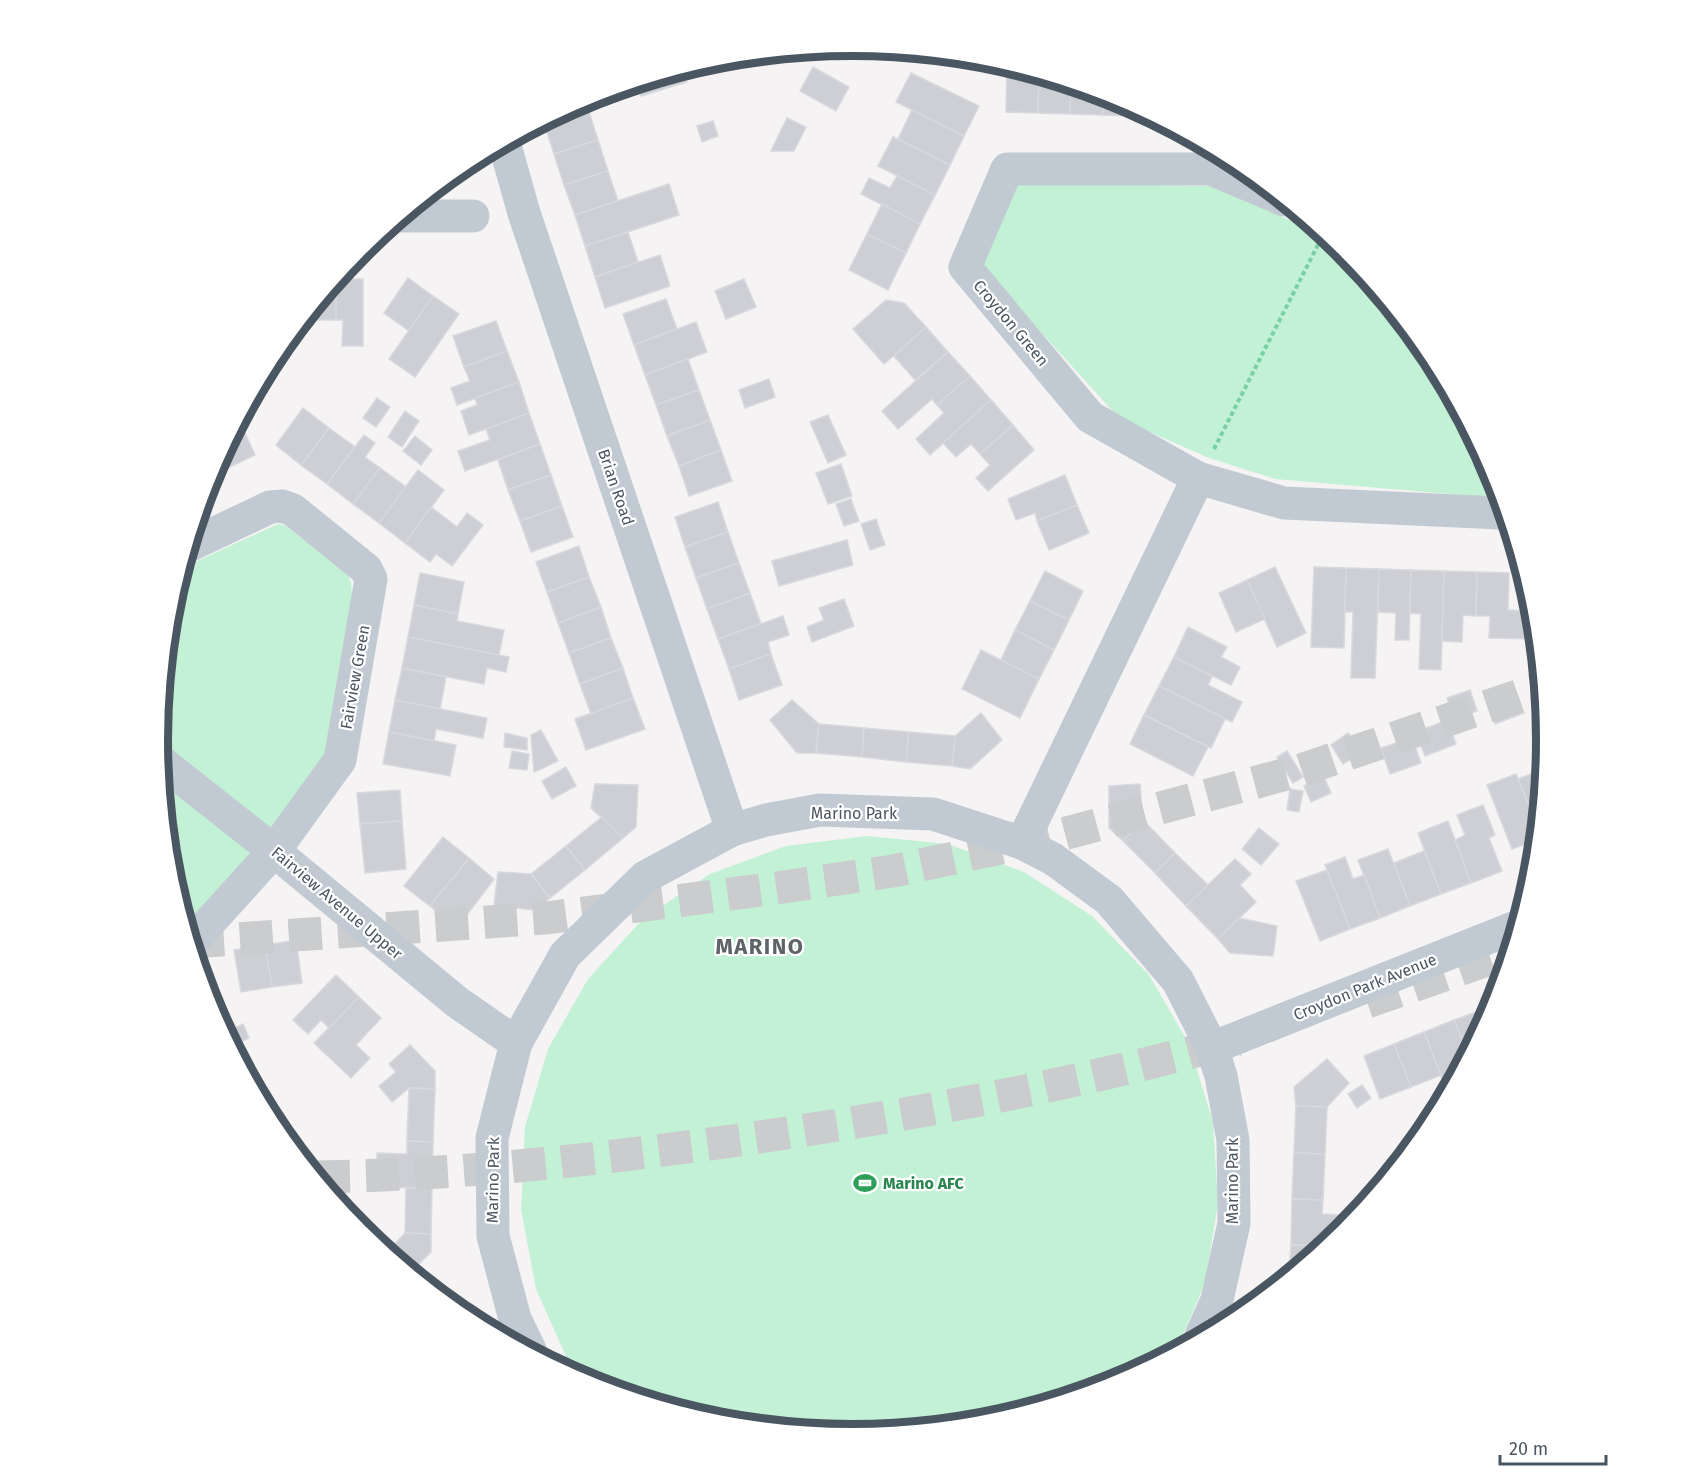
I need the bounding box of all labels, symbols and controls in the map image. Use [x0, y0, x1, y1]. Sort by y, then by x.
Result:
street label: Croydon Green [969, 276, 1053, 370]
street label: Brian Road [594, 446, 638, 528]
street label: Fairview Green [336, 623, 374, 731]
street label: Marino Park [811, 804, 898, 823]
street label: Fairview Avenue Upper [268, 843, 407, 964]
district label: MARINO [715, 933, 805, 960]
street label: Croydon Park Avenue [1291, 950, 1439, 1024]
street label: Marino Park [483, 1136, 503, 1223]
street label: Marino Park [1223, 1137, 1242, 1224]
sports icon: Marino AFC [852, 1170, 878, 1196]
place label: Marino AFC [883, 1174, 965, 1193]
scale bar [1500, 1428, 1606, 1466]
text: 20 m [1509, 1438, 1548, 1460]

